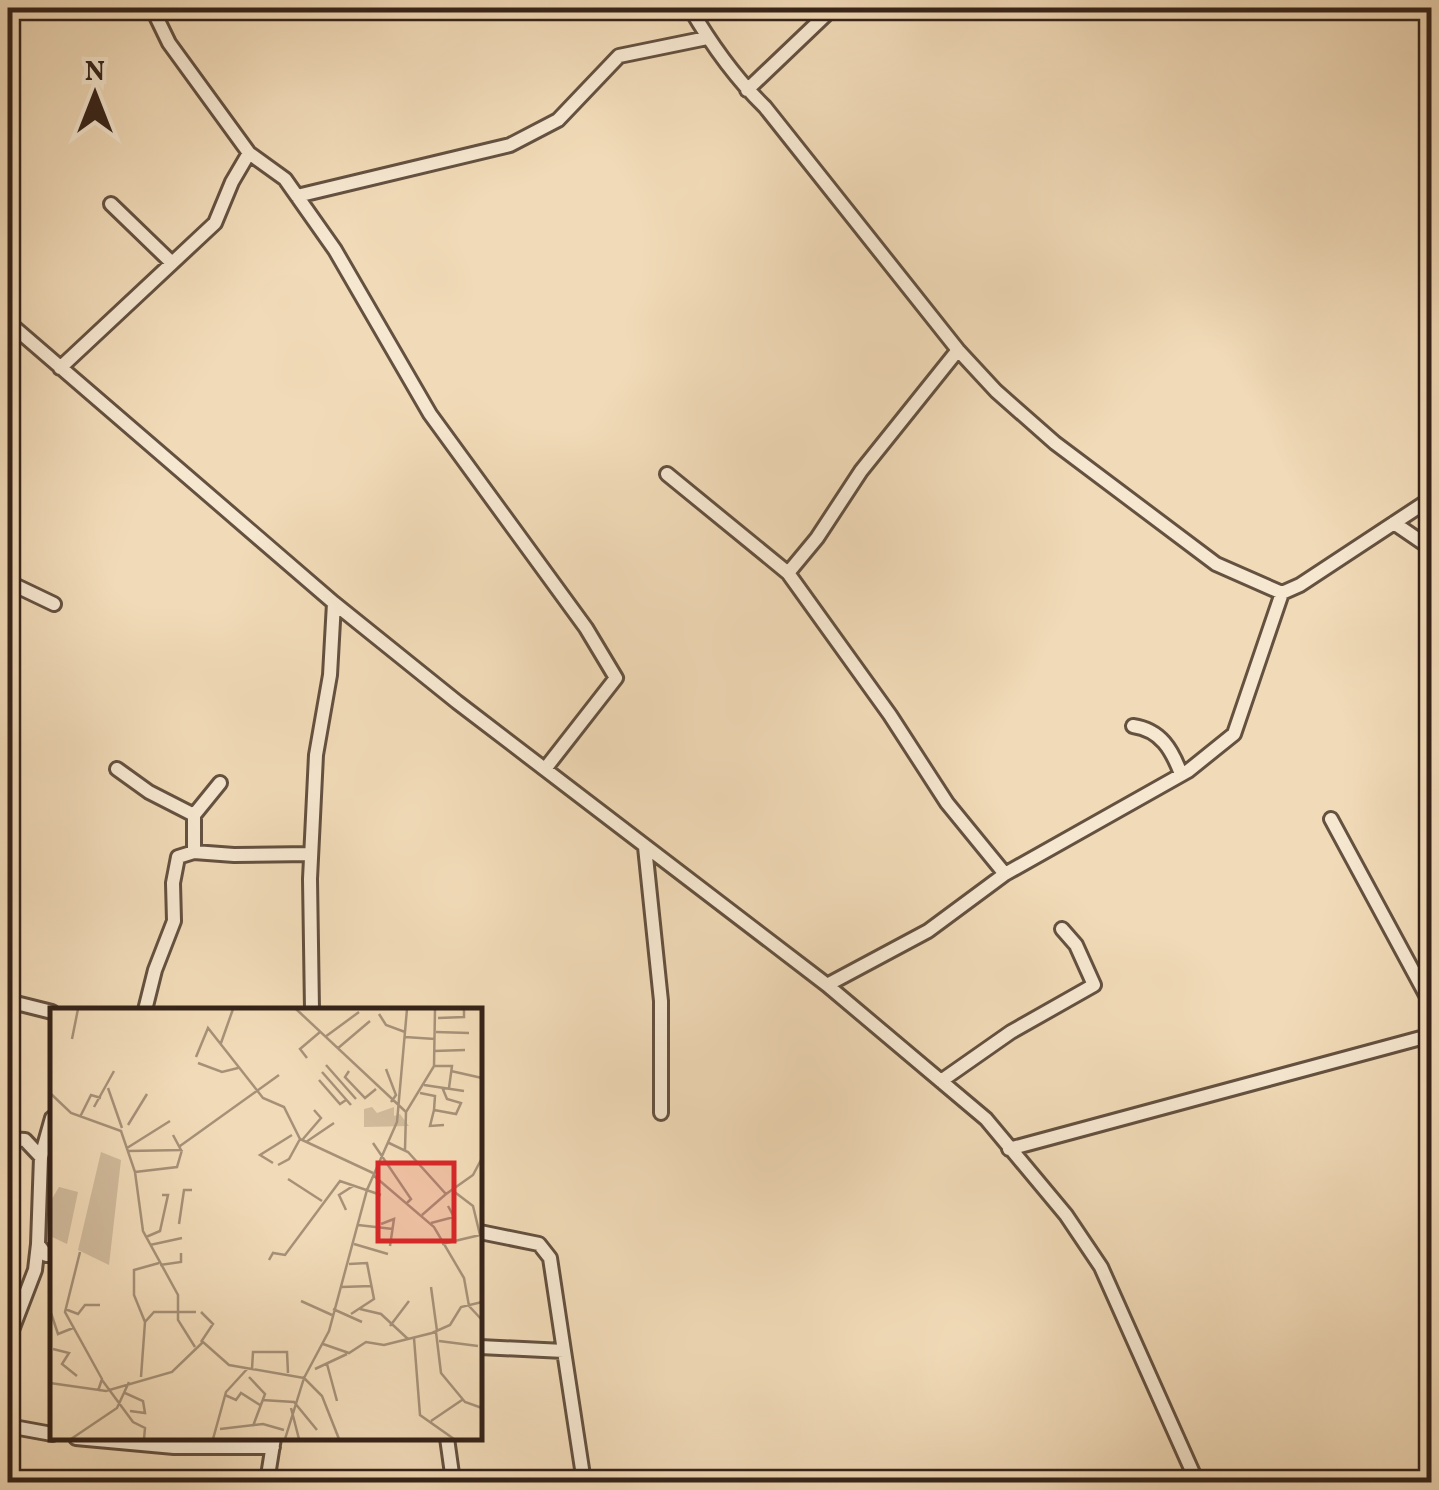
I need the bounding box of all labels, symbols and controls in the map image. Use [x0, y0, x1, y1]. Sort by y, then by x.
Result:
north arrow [45, 45, 145, 145]
text: N [85, 53, 105, 92]
inset map [50, 1008, 482, 1440]

